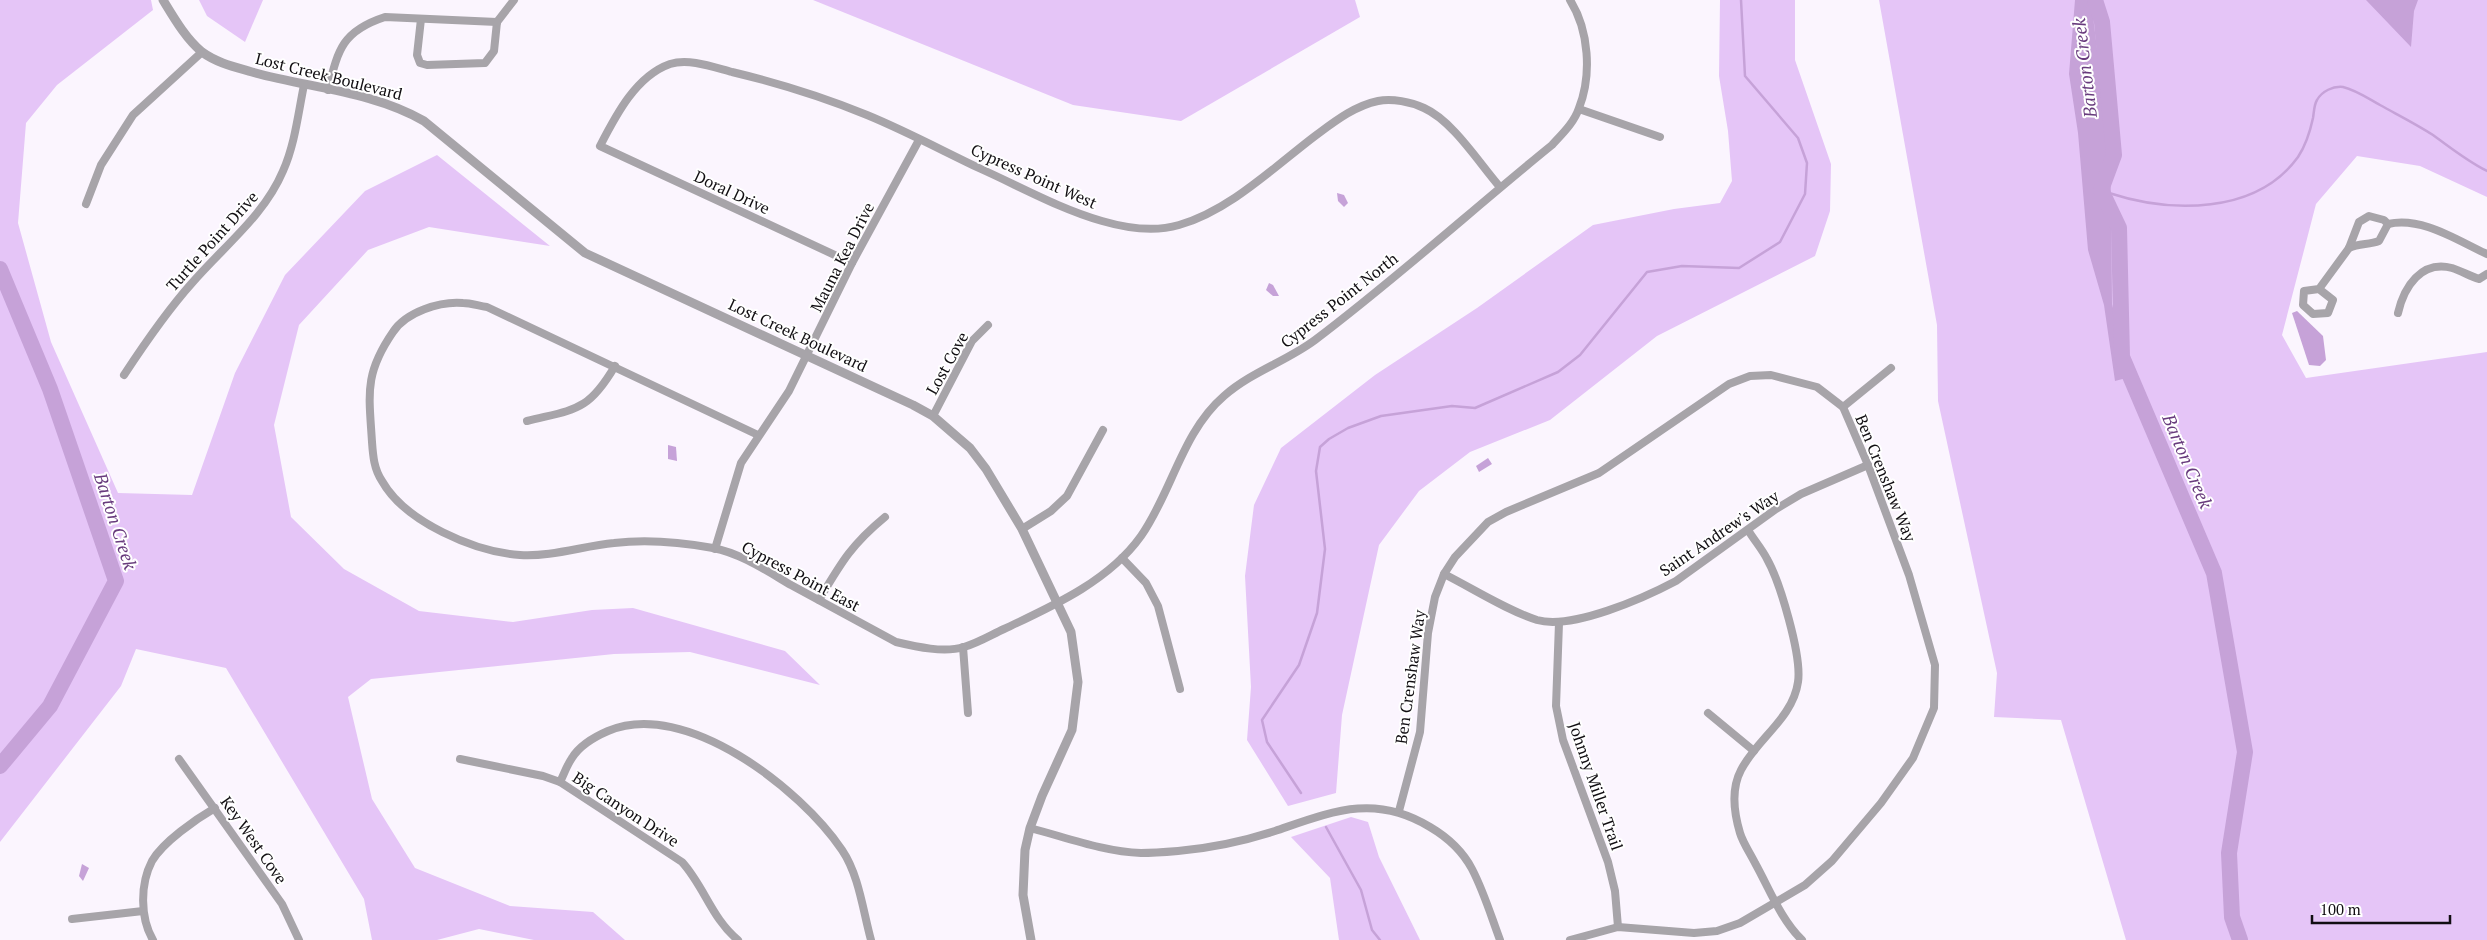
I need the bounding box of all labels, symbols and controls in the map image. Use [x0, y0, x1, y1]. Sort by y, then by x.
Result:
water label: Barton Creek [2066, 16, 2102, 120]
street label: Lost Creek Boulevard [253, 47, 405, 105]
street label: Cypress Point West [968, 138, 1101, 214]
street label: Doral Drive [691, 165, 773, 219]
street label: Turtle Point Drive [161, 186, 263, 296]
street label: Mauna Kea Drive [805, 198, 879, 316]
street label: Cypress Point North [1276, 247, 1403, 353]
street label: Lost Creek Boulevard [725, 293, 871, 377]
street label: Lost Cove [921, 328, 973, 398]
water label: Barton Creek [2157, 409, 2219, 512]
street label: Ben Crenshaw Way [1850, 411, 1922, 546]
water label: Barton Creek [89, 469, 143, 573]
street label: Saint Andrew's Way [1655, 484, 1784, 581]
street label: Cypress Point East [738, 535, 864, 617]
street label: Ben Crenshaw Way [1390, 608, 1430, 746]
street label: Johnny Miller Trail [1564, 719, 1628, 853]
street label: Big Canyon Drive [568, 766, 684, 852]
street label: Key West Cove [216, 792, 292, 888]
scale bar [2312, 892, 2450, 924]
text: 100 m [2320, 899, 2361, 919]

